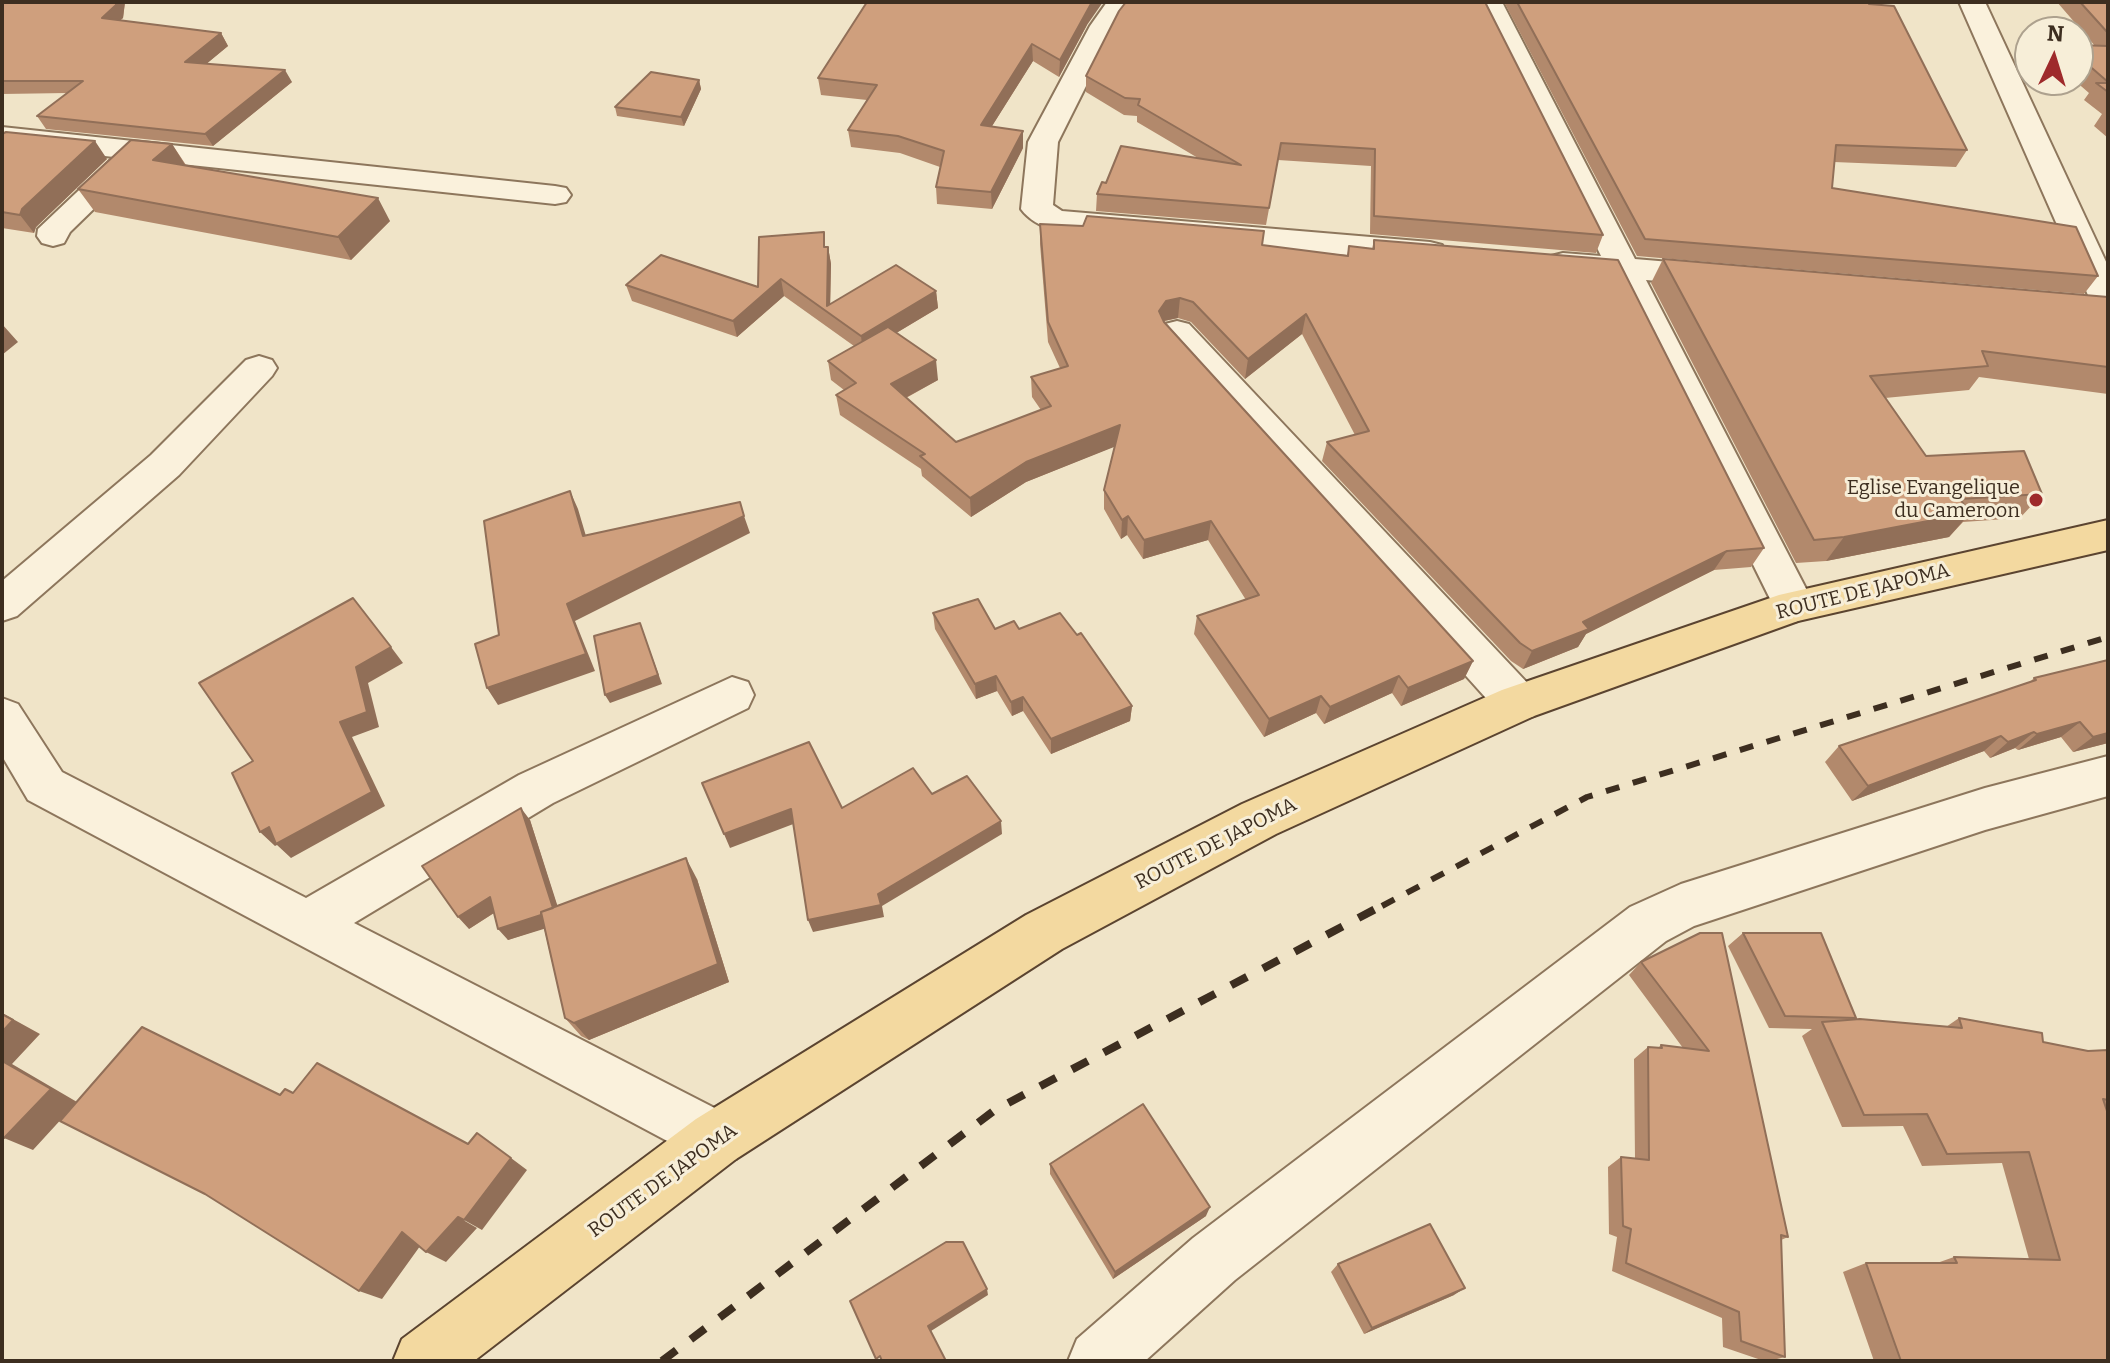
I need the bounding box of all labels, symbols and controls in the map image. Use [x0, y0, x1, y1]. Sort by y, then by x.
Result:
north arrow [2014, 16, 2094, 96]
text: N [2046, 19, 2065, 48]
place label: Eglise Evangelique du Cameroon [1847, 476, 2020, 523]
marker: Eglise Evangelique du Cameroon [2027, 491, 2045, 509]
street label: ROUTE DE JAPOMA [1774, 559, 1952, 625]
street label: ROUTE DE JAPOMA [1131, 793, 1301, 895]
street label: ROUTE DE JAPOMA [584, 1119, 742, 1243]

